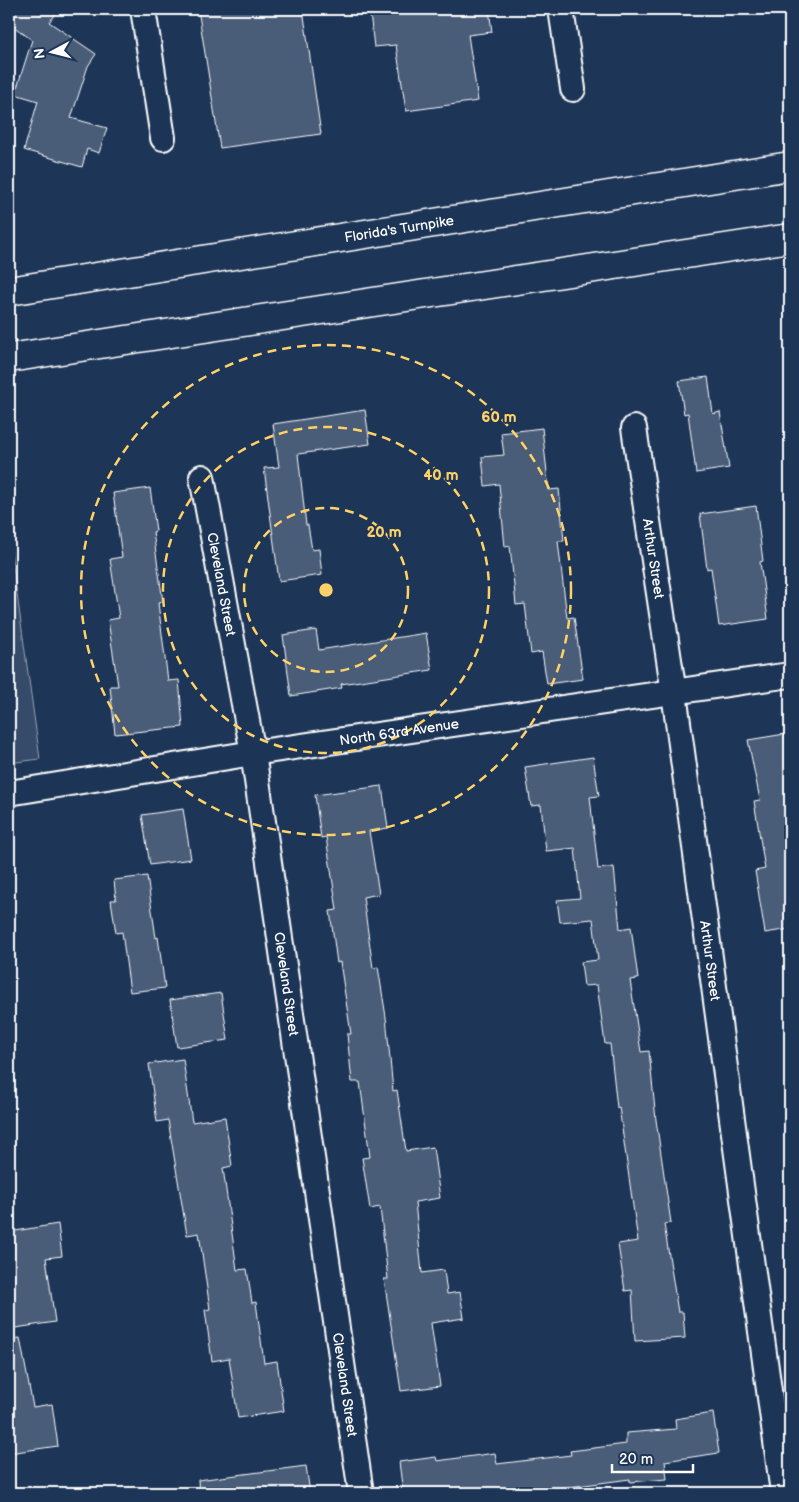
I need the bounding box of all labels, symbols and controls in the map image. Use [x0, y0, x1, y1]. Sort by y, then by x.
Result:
north arrow [28, 28, 78, 78]
text: N [31, 47, 49, 60]
street label: Florida's Turnpike [343, 211, 455, 246]
text: 60 m [481, 408, 517, 427]
text: 40 m [423, 466, 459, 485]
street label: Arthur Street [639, 517, 668, 600]
text: 20 m [367, 523, 402, 542]
street label: Cleveland Street [204, 531, 240, 638]
centre of rings [317, 581, 335, 599]
street label: North 63rd Avenue [338, 715, 460, 749]
street label: Arthur Street [697, 919, 724, 1002]
street label: Cleveland Street [271, 931, 303, 1038]
street label: Cleveland Street [329, 1331, 361, 1439]
scale bar [612, 1442, 693, 1474]
text: 20 m [619, 1450, 653, 1469]

